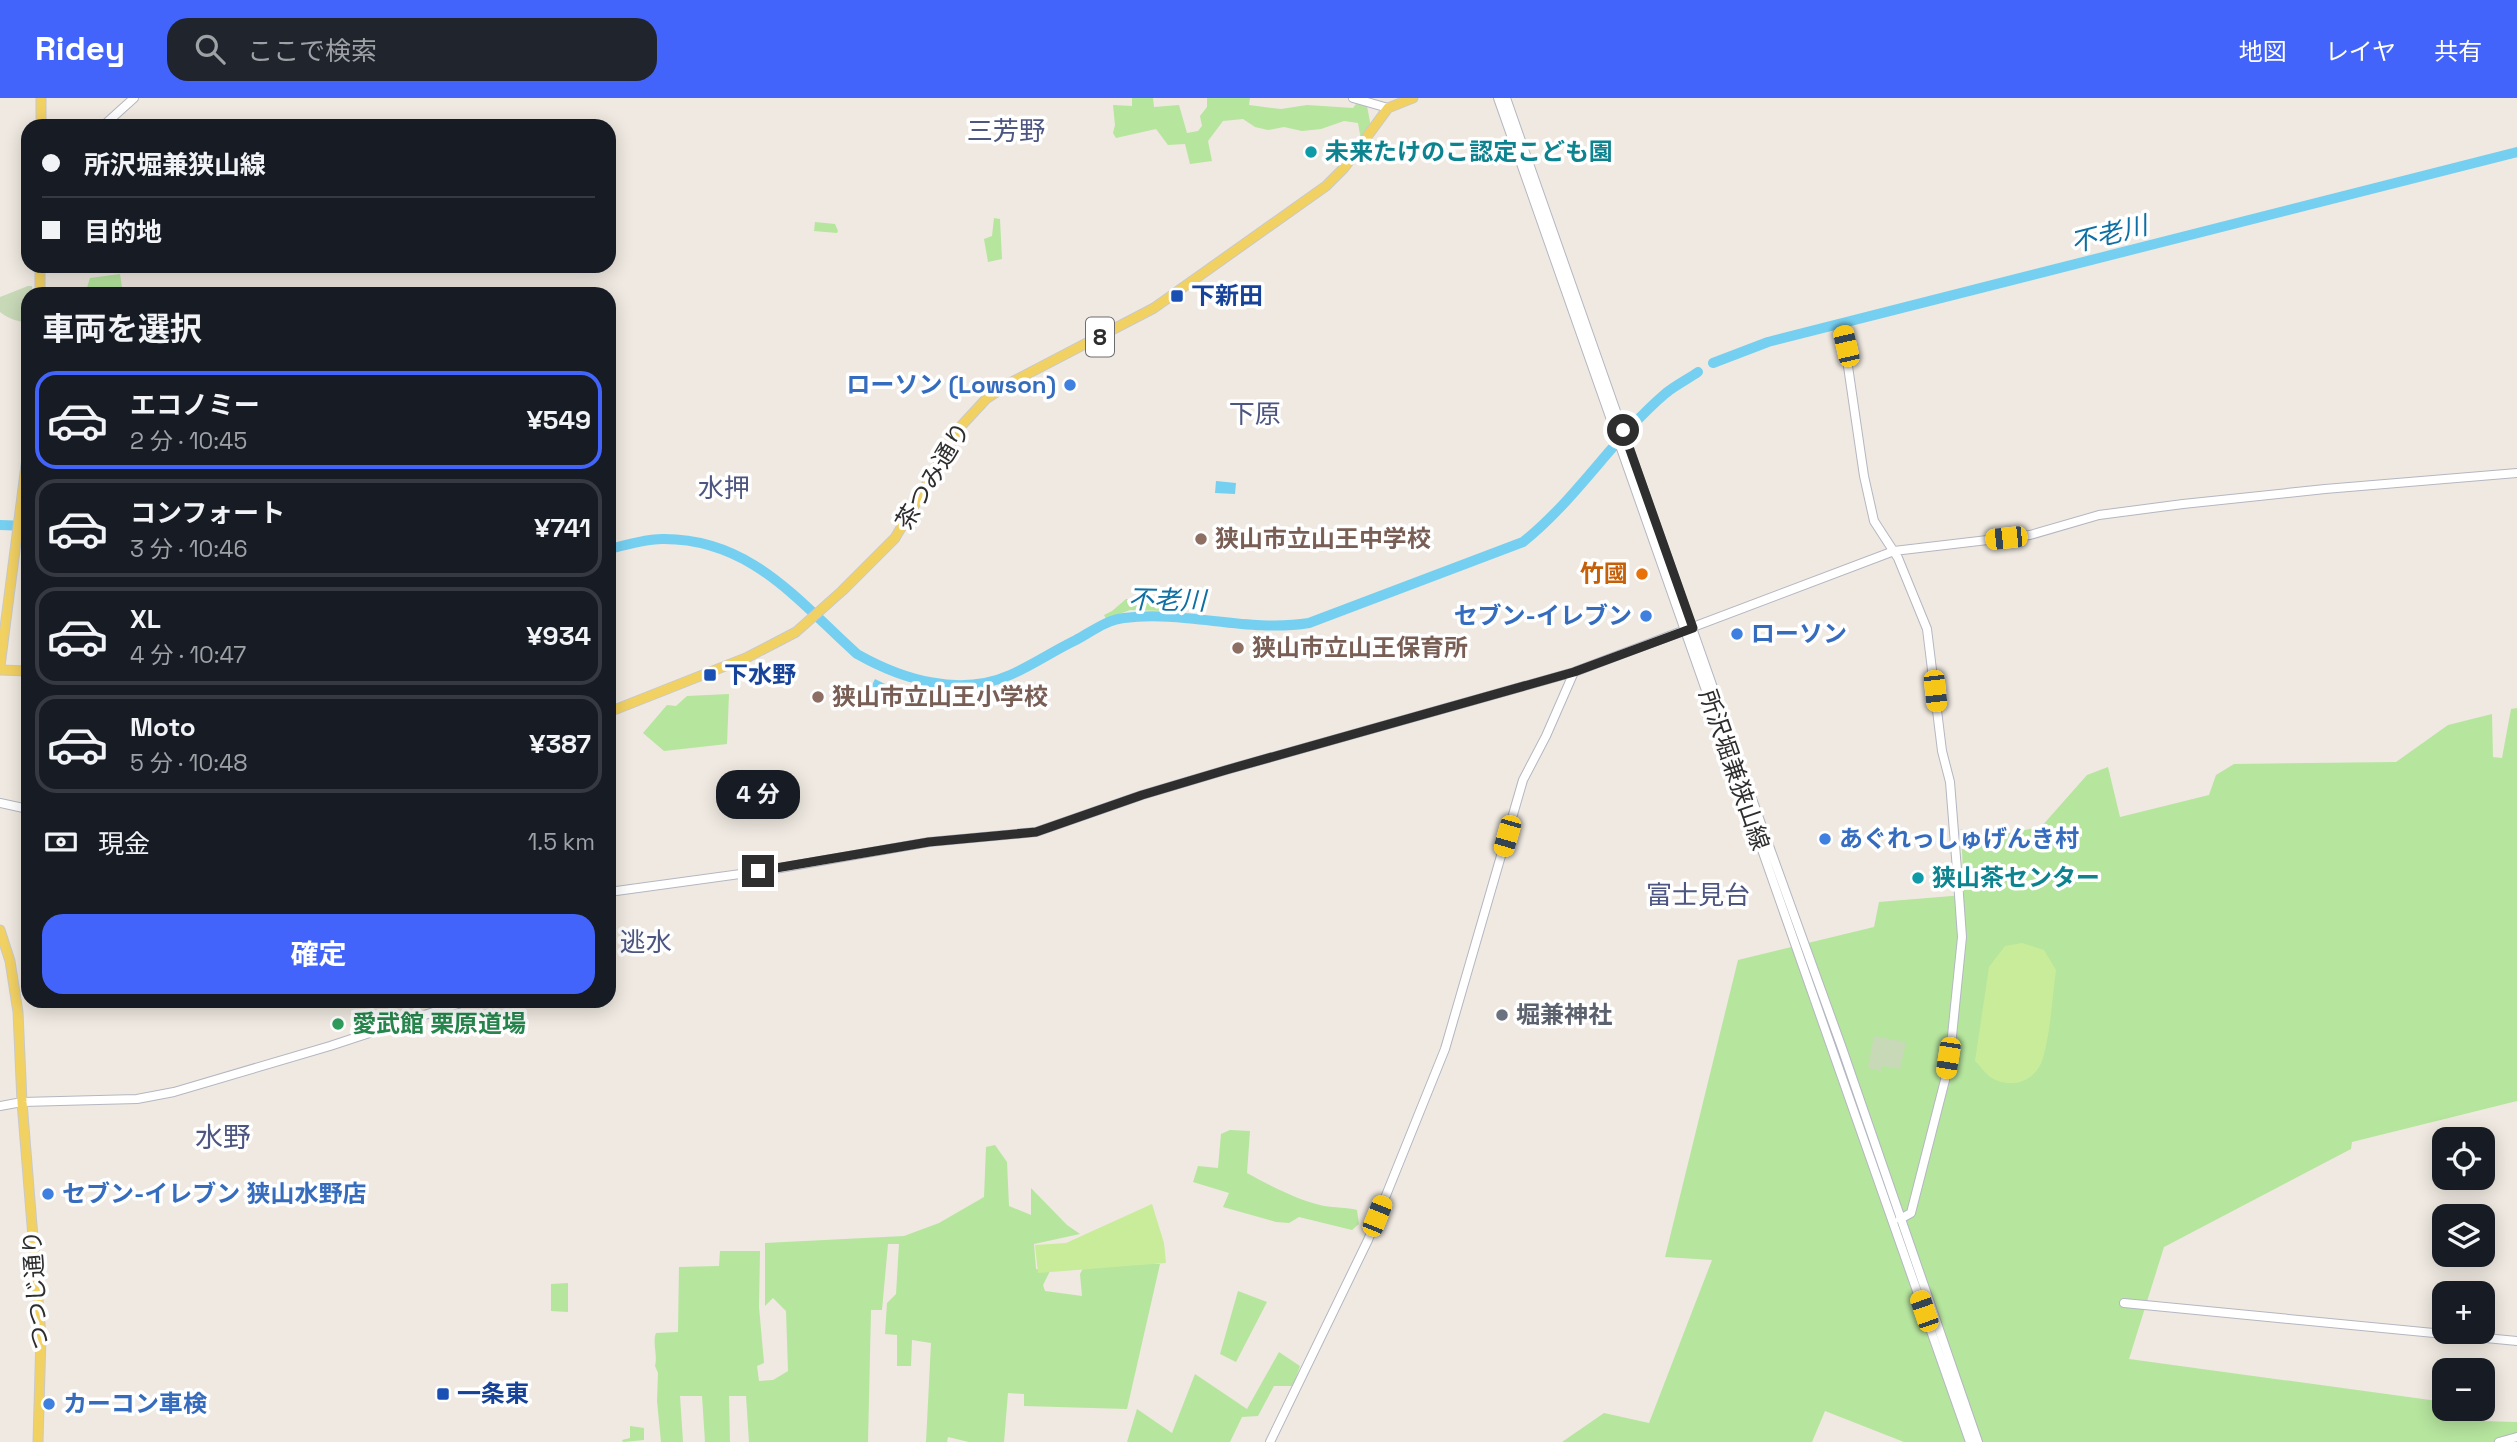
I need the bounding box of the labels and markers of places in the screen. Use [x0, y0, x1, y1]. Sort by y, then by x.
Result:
place label: 未来たけのこ認定こども園 [1325, 136, 1613, 167]
marker: 未来たけのこ認定こども園 [1303, 144, 1319, 160]
place label: 下新田 [1191, 280, 1263, 311]
marker: 下新田 [1169, 288, 1185, 304]
place label: ローソン (Lowson) [846, 369, 1056, 400]
marker: ローソン (Lowson) [1062, 377, 1078, 393]
place label: 狭山市立山王中学校 [1215, 523, 1431, 554]
marker: 狭山市立山王中学校 [1193, 531, 1209, 547]
place label: 竹國 [1580, 558, 1628, 589]
marker: 竹國 [1634, 566, 1650, 582]
place label: セブン-イレブン [1454, 600, 1632, 631]
marker: セブン-イレブン [1638, 608, 1654, 624]
place label: ローソン [1751, 618, 1847, 649]
marker: ローソン [1729, 626, 1745, 642]
place label: 狭山市立山王保育所 [1252, 632, 1468, 663]
marker: 狭山市立山王保育所 [1230, 640, 1246, 656]
place label: 下水野 [724, 659, 796, 690]
marker: 下水野 [702, 667, 718, 683]
place label: 狭山市立山王小学校 [832, 681, 1048, 712]
marker: 狭山市立山王小学校 [810, 689, 826, 705]
place label: あぐれっしゅげんき村 [1839, 823, 2079, 854]
marker: あぐれっしゅげんき村 [1817, 831, 1833, 847]
place label: 狭山茶センター [1932, 862, 2100, 893]
marker: 狭山茶センター [1910, 870, 1926, 886]
place label: 堀兼神社 [1516, 999, 1612, 1030]
marker: 堀兼神社 [1494, 1007, 1510, 1023]
place label: 愛武館 栗原道場 [352, 1008, 526, 1039]
marker: 愛武館 栗原道場 [330, 1016, 346, 1032]
place label: セブン-イレブン 狭山水野店 [62, 1178, 366, 1209]
marker: セブン-イレブン 狭山水野店 [40, 1186, 56, 1202]
place label: 一条東 [457, 1378, 529, 1409]
marker: 一条東 [435, 1386, 451, 1402]
place label: カーコン車検 [63, 1388, 207, 1419]
marker: カーコン車検 [41, 1396, 57, 1412]

